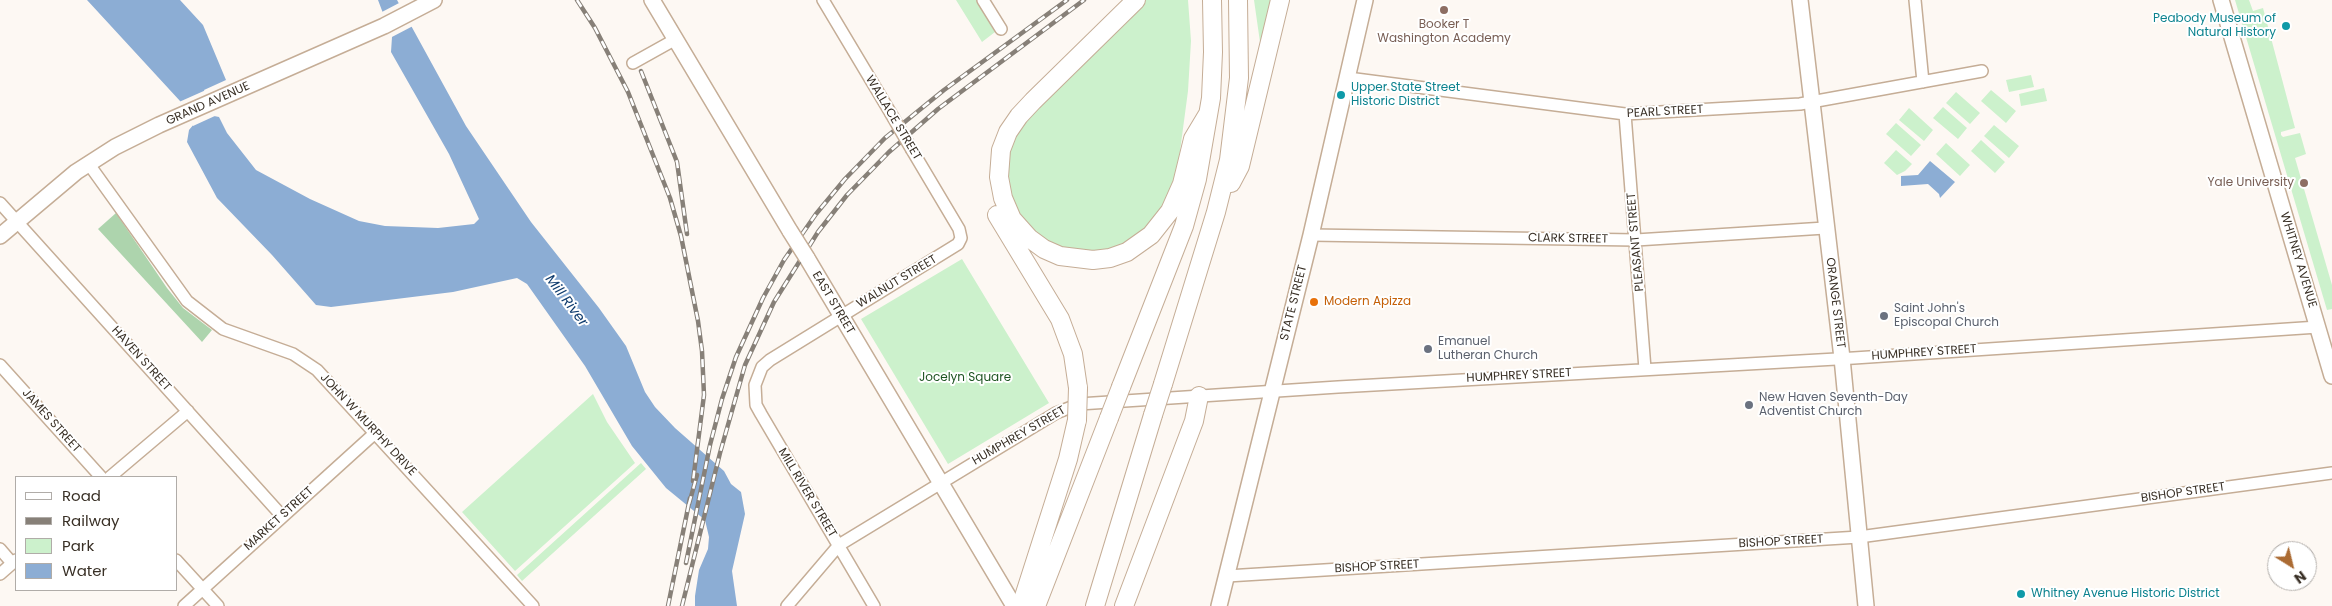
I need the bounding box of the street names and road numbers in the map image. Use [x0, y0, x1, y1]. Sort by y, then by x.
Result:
street label: WALLACE STREET [862, 73, 924, 163]
street label: GRAND AVENUE [164, 79, 252, 129]
street label: PEARL STREET [1626, 103, 1704, 121]
street label: PLEASANT STREET [1625, 192, 1647, 292]
street label: WHITNEY AVENUE [2277, 210, 2319, 310]
street label: CLARK STREET [1528, 231, 1608, 247]
street label: WALNUT STREET [854, 252, 940, 312]
street label: ORANGE STREET [1822, 257, 1848, 349]
street label: STATE STREET [1278, 264, 1310, 342]
street label: EAST STREET [809, 269, 857, 337]
street label: HAVEN STREET [108, 324, 174, 394]
street label: HUMPHREY STREET [1871, 342, 1977, 364]
street label: HUMPHREY STREET [1466, 366, 1572, 386]
street label: JOHN W MURPHY DRIVE [317, 371, 419, 479]
street label: JAMES STREET [19, 386, 83, 456]
street label: HUMPHREY STREET [970, 403, 1068, 469]
street label: MILL RIVER STREET [775, 446, 839, 540]
street label: BISHOP STREET [2140, 480, 2226, 506]
street label: MARKET STREET [241, 484, 317, 554]
street label: BISHOP STREET [1738, 533, 1824, 551]
street label: BISHOP STREET [1334, 558, 1420, 576]

